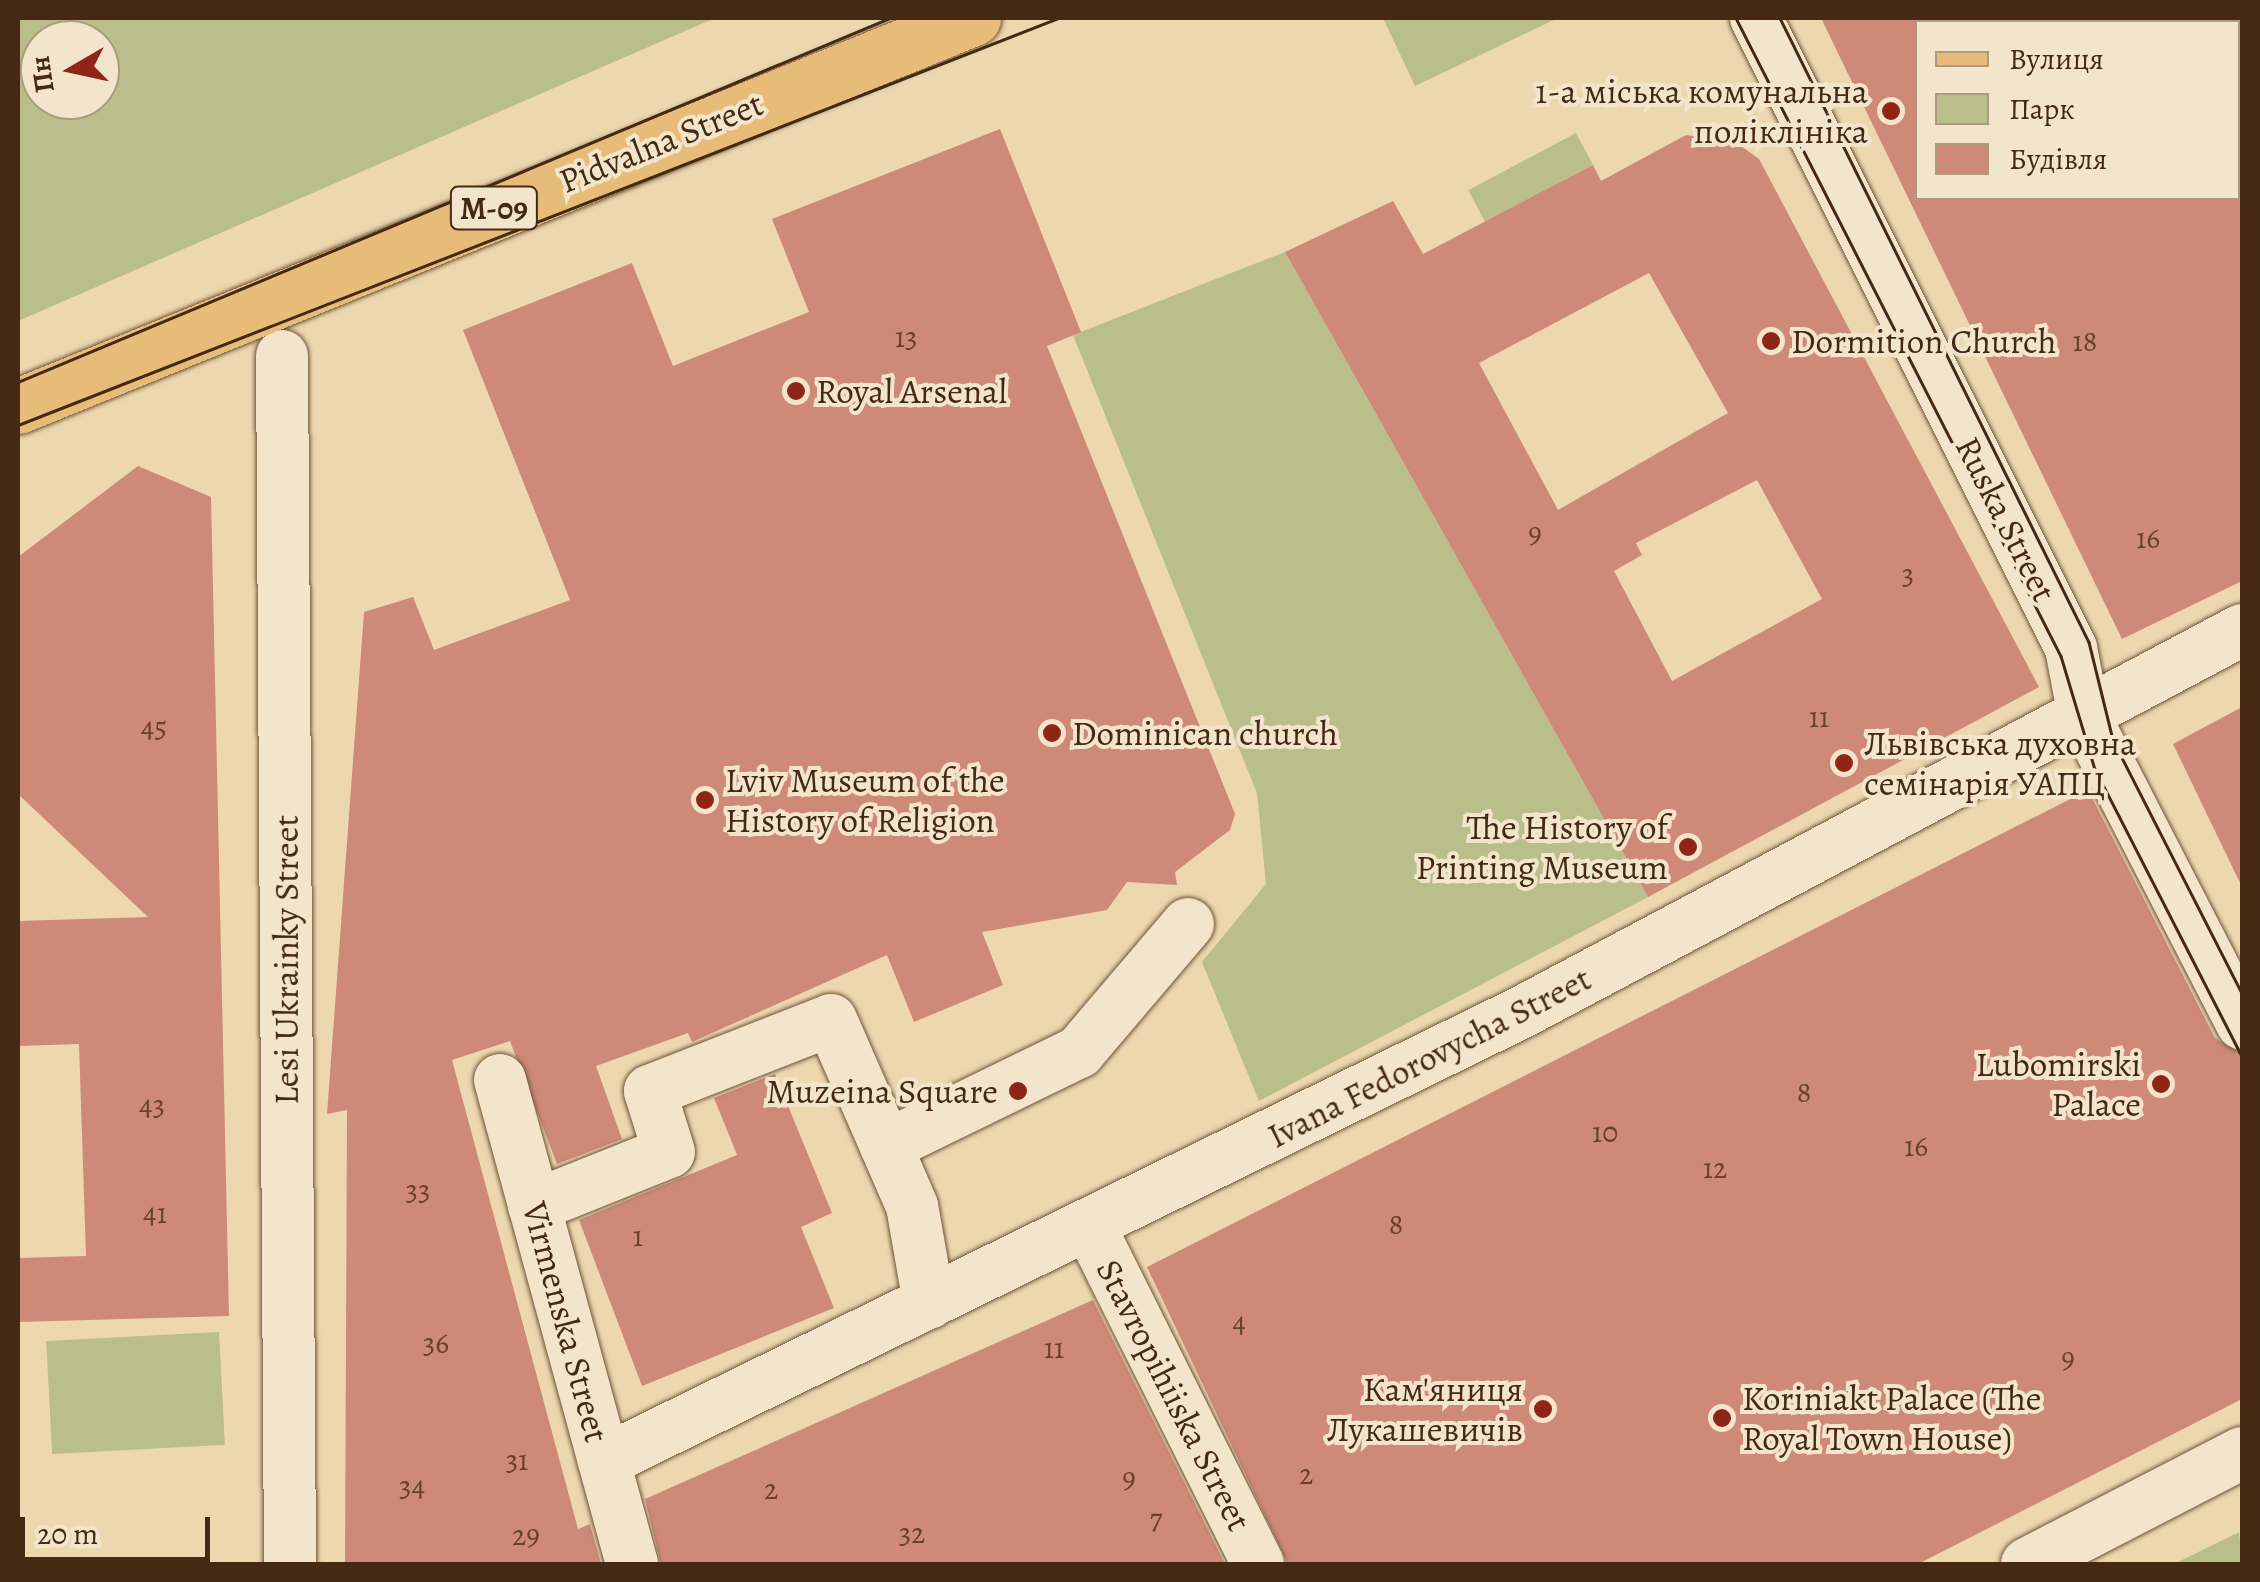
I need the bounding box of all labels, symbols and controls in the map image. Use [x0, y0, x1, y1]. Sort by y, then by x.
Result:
north arrow [20, 20, 120, 120]
legend [1915, 20, 2240, 200]
text: Вулиця [2009, 39, 2104, 79]
text: Пн [21, 53, 64, 95]
place label: 1-а міська комунальна поліклініка [1535, 70, 1868, 152]
street label: Pidvalna Street [553, 82, 769, 202]
text: Парк [2009, 89, 2075, 129]
marker: 1-а міська комунальна поліклініка [1878, 98, 1904, 124]
text: Будівля [2009, 139, 2107, 179]
road number: М-09 [449, 181, 539, 235]
house number: 13 [895, 319, 917, 355]
place label: Dormition Church [1791, 320, 2057, 362]
house number: 18 [2073, 323, 2097, 359]
marker: Dormition Church [1760, 330, 1782, 352]
place label: Royal Arsenal [816, 370, 1007, 412]
marker: Royal Arsenal [785, 380, 807, 402]
street label: Ruska Street [1947, 430, 2065, 608]
house number: 9 [1528, 515, 1542, 551]
house number: 16 [2136, 520, 2160, 556]
house number: 3 [1902, 556, 1914, 592]
house number: 11 [1809, 699, 1829, 735]
house number: 45 [141, 709, 167, 745]
place label: Dominican church [1072, 712, 1338, 754]
marker: Dominican church [1041, 722, 1063, 744]
place label: Львівська духовна семінарія УАПЦ [1864, 722, 2136, 804]
marker: Львівська духовна семінарія УАПЦ [1833, 752, 1855, 774]
place label: Lviv Museum of the History of Religion [725, 759, 1005, 841]
marker: Lviv Museum of the History of Religion [694, 789, 716, 811]
place label: The History of Printing Museum [1416, 806, 1668, 888]
street label: Lesi Ukrainky Street [265, 815, 307, 1105]
marker: The History of Printing Museum [1677, 836, 1699, 858]
street label: Ivana Fedorovycha Street [1260, 957, 1598, 1157]
place label: Lubomirski Palace [1975, 1043, 2141, 1125]
place label: Muzeina Square [766, 1070, 998, 1112]
marker: Lubomirski Palace [2150, 1073, 2172, 1095]
house number: 8 [1797, 1074, 1811, 1110]
marker: Muzeina Square [1007, 1080, 1029, 1102]
house number: 43 [139, 1087, 165, 1123]
house number: 10 [1592, 1114, 1618, 1150]
house number: 16 [1904, 1128, 1928, 1164]
house number: 12 [1703, 1150, 1727, 1186]
house number: 33 [406, 1172, 430, 1208]
house number: 41 [143, 1195, 167, 1231]
street label: Virmenska Street [514, 1197, 618, 1447]
house number: 8 [1389, 1206, 1403, 1242]
house number: 1 [633, 1218, 643, 1254]
street label: Stavropihiiska Street [1087, 1252, 1261, 1538]
house number: 4 [1232, 1304, 1246, 1340]
house number: 36 [423, 1325, 449, 1361]
house number: 11 [1044, 1330, 1064, 1366]
house number: 9 [2061, 1340, 2075, 1376]
place label: Кам'яниця Лукашевичів [1327, 1368, 1523, 1450]
place label: Koriniakt Palace (The Royal Town House) [1742, 1377, 2041, 1459]
marker: Кам'яниця Лукашевичів [1532, 1398, 1554, 1420]
marker: Koriniakt Palace (The Royal Town House) [1711, 1407, 1733, 1429]
house number: 31 [506, 1442, 528, 1478]
house number: 2 [1299, 1456, 1313, 1492]
house number: 9 [1122, 1460, 1136, 1496]
house number: 34 [399, 1468, 425, 1504]
house number: 2 [764, 1471, 778, 1507]
scale bar [25, 1497, 215, 1559]
house number: 7 [1150, 1501, 1162, 1537]
text: 20 m [37, 1514, 98, 1554]
house number: 32 [899, 1515, 925, 1551]
house number: 29 [512, 1517, 540, 1553]

